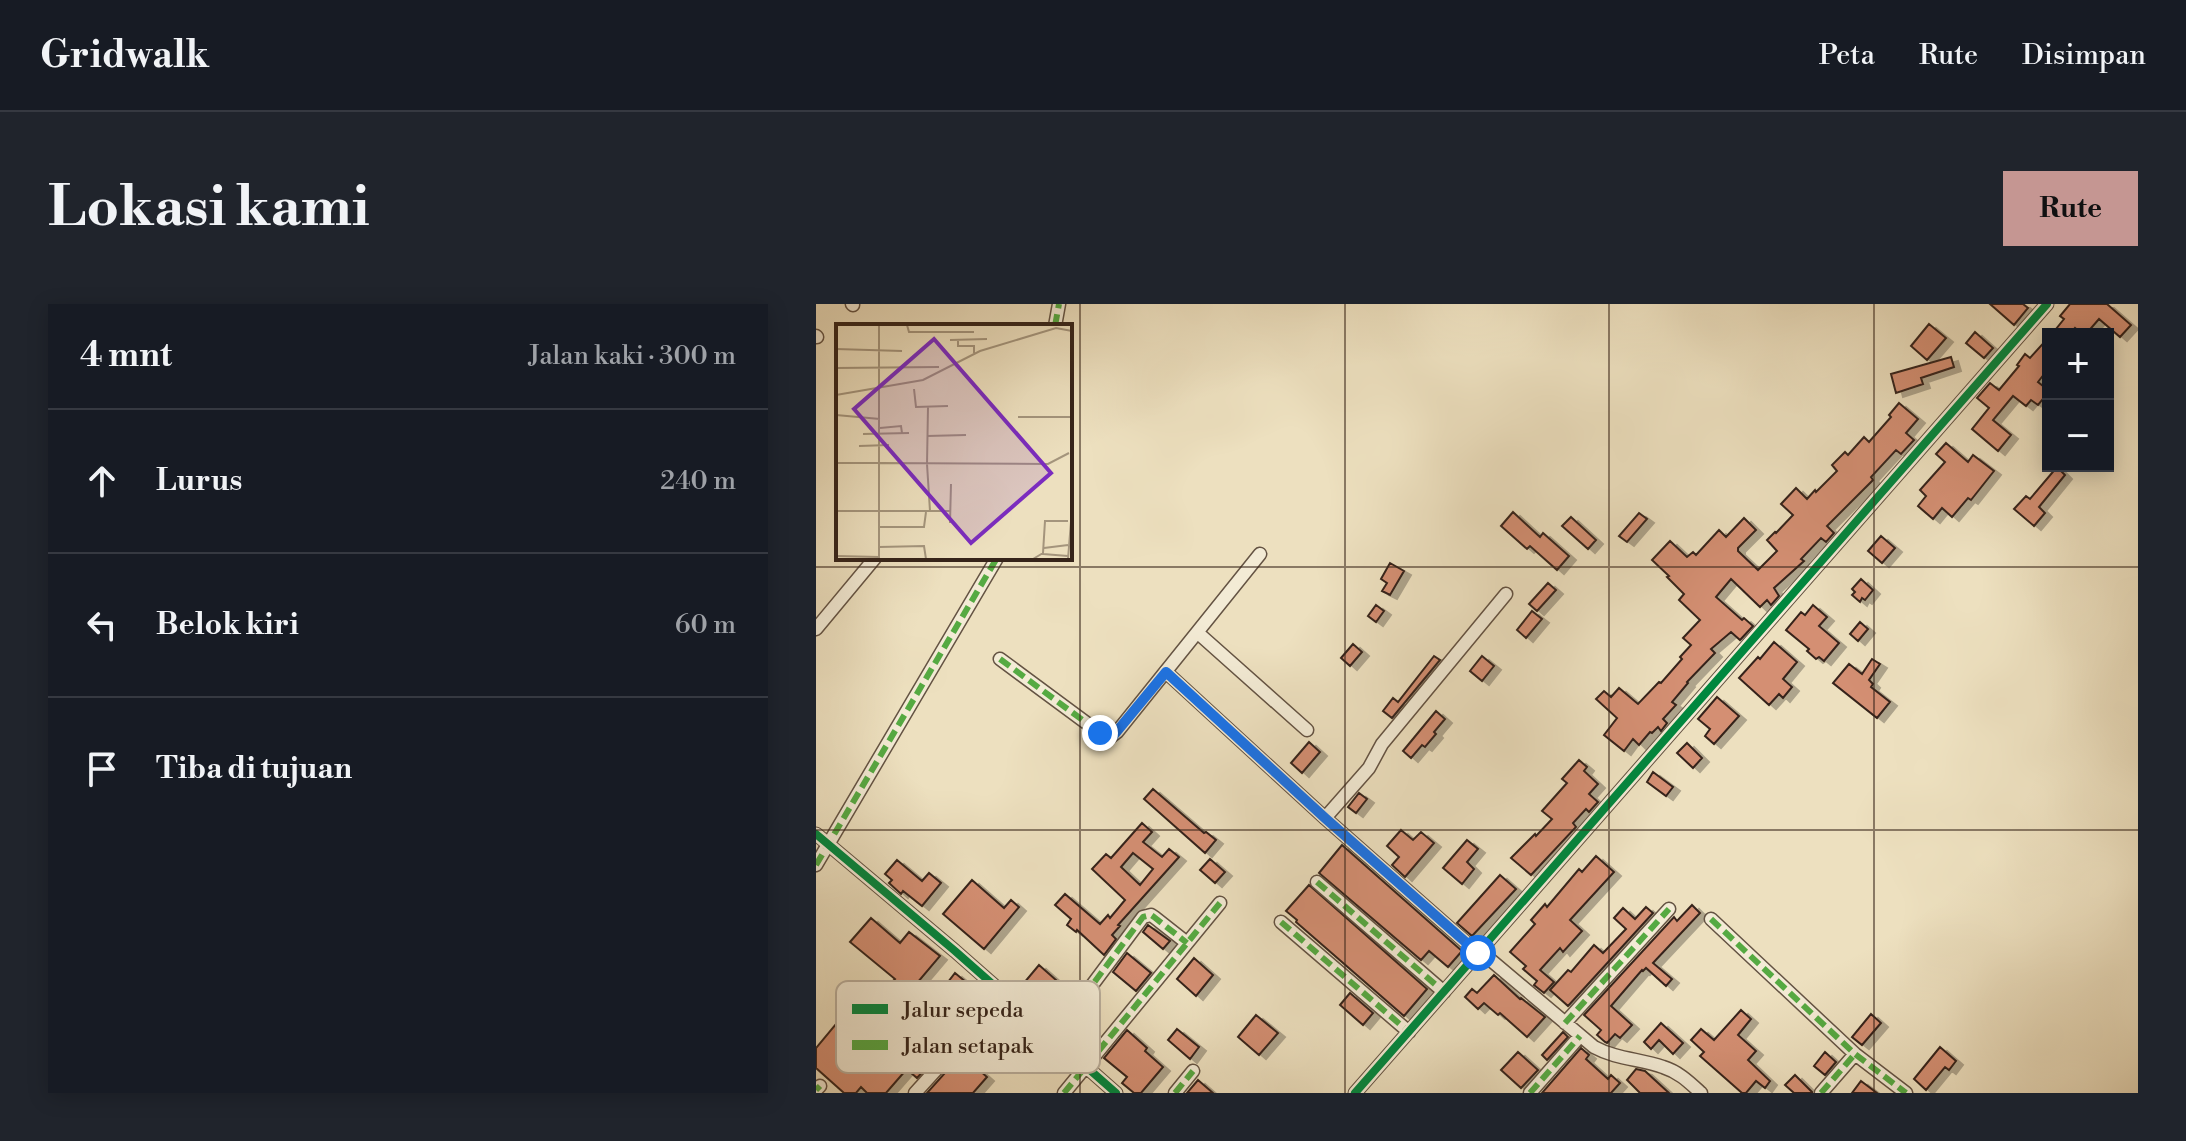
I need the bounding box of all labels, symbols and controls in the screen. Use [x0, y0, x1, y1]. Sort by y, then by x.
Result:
text: Gridwalk [40, 32, 209, 79]
text: Peta [1819, 38, 1875, 73]
text: Rute [1919, 38, 1978, 73]
text: Disimpan [2022, 38, 2146, 73]
button: Rute [2003, 171, 2138, 246]
text: Lokasi kami [48, 173, 370, 243]
inset map [836, 324, 1072, 560]
map controls [2042, 328, 2114, 472]
button: + [2042, 328, 2114, 400]
text: 4 mnt [80, 335, 172, 377]
text: Jalan kaki · 300 m [528, 340, 736, 372]
button: − [2042, 400, 2114, 472]
icon: ahead [80, 459, 124, 503]
text: Lurus [156, 462, 242, 500]
text: 240 m [660, 465, 736, 497]
icon: left [80, 603, 124, 647]
text: Belok kiri [156, 606, 299, 644]
text: 60 m [675, 609, 736, 641]
route end [1082, 715, 1118, 751]
icon: arrive [80, 747, 124, 791]
text: Tiba di tujuan [156, 750, 352, 788]
route start [1460, 935, 1496, 971]
legend [836, 981, 1100, 1073]
text: Jalur sepeda [901, 997, 1025, 1024]
text: Jalan setapak [901, 1033, 1035, 1060]

